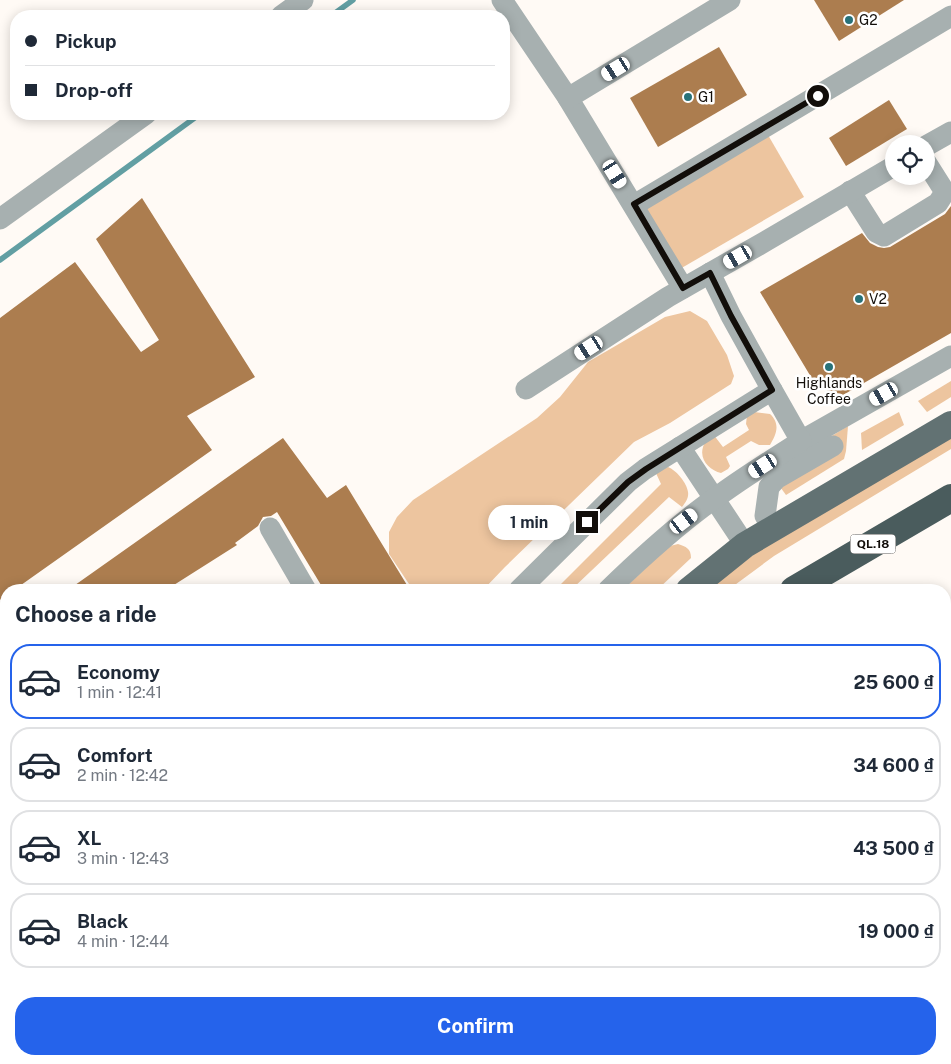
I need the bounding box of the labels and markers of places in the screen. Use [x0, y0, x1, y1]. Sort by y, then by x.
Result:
place label: G2 [859, 12, 878, 28]
marker: G2 [843, 14, 855, 26]
place label: G1 [698, 89, 714, 105]
marker: G1 [682, 91, 694, 103]
place label: V2 [869, 291, 887, 307]
marker: V2 [853, 293, 865, 305]
marker: Highlands Coffee [823, 361, 835, 373]
place label: Highlands Coffee [796, 375, 862, 407]

